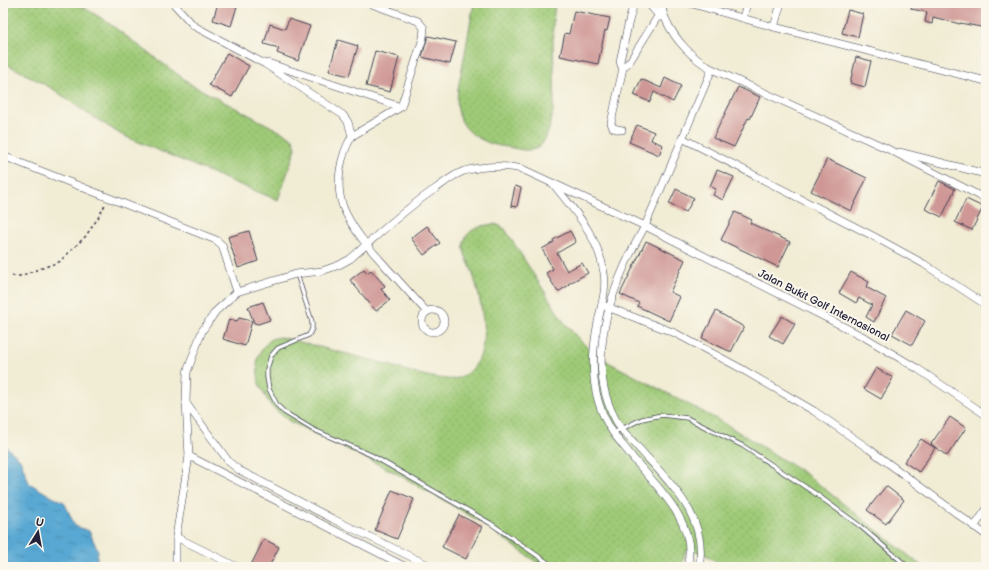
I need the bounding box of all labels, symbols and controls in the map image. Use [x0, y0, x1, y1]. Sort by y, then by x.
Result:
street label: Jalan Bukit Golf Internasional [756, 267, 892, 344]
north arrow [18, 512, 58, 552]
text: U [35, 516, 45, 530]

